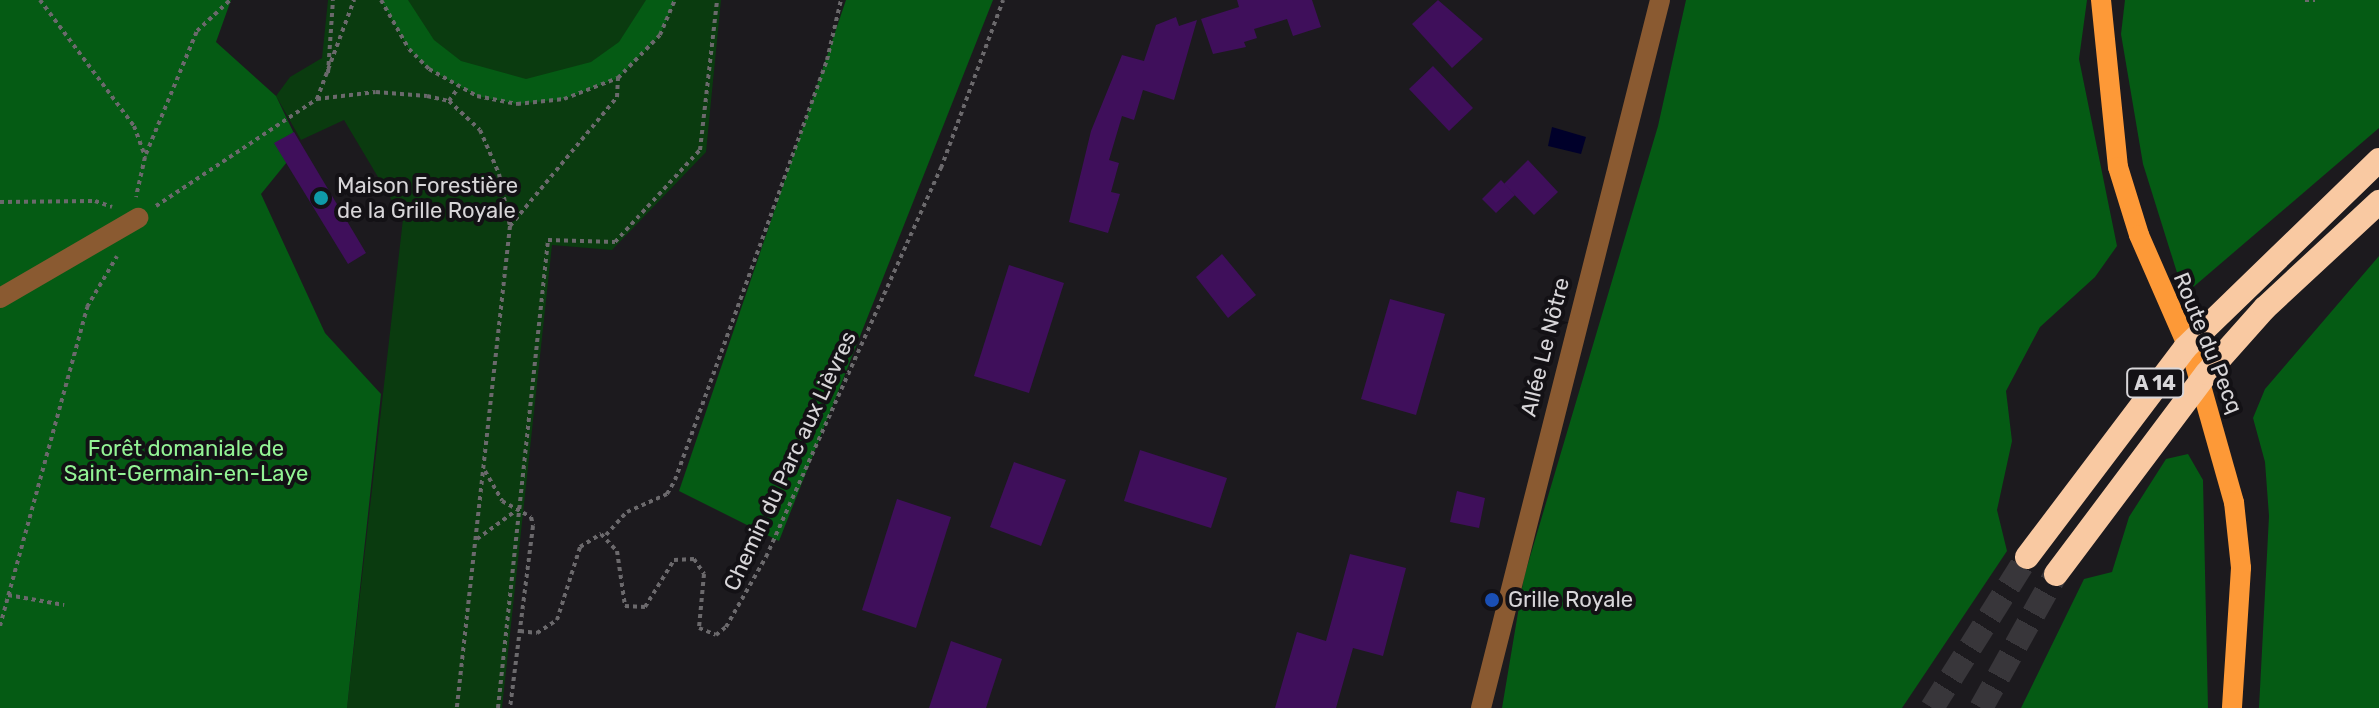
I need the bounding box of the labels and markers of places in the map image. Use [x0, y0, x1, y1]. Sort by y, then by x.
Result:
place label: Maison Forestière de la Grille Royale [337, 172, 518, 224]
marker: Maison Forestière de la Grille Royale [312, 189, 330, 207]
place label: Grille Royale [1508, 587, 1633, 613]
marker: Grille Royale [1483, 591, 1501, 609]

